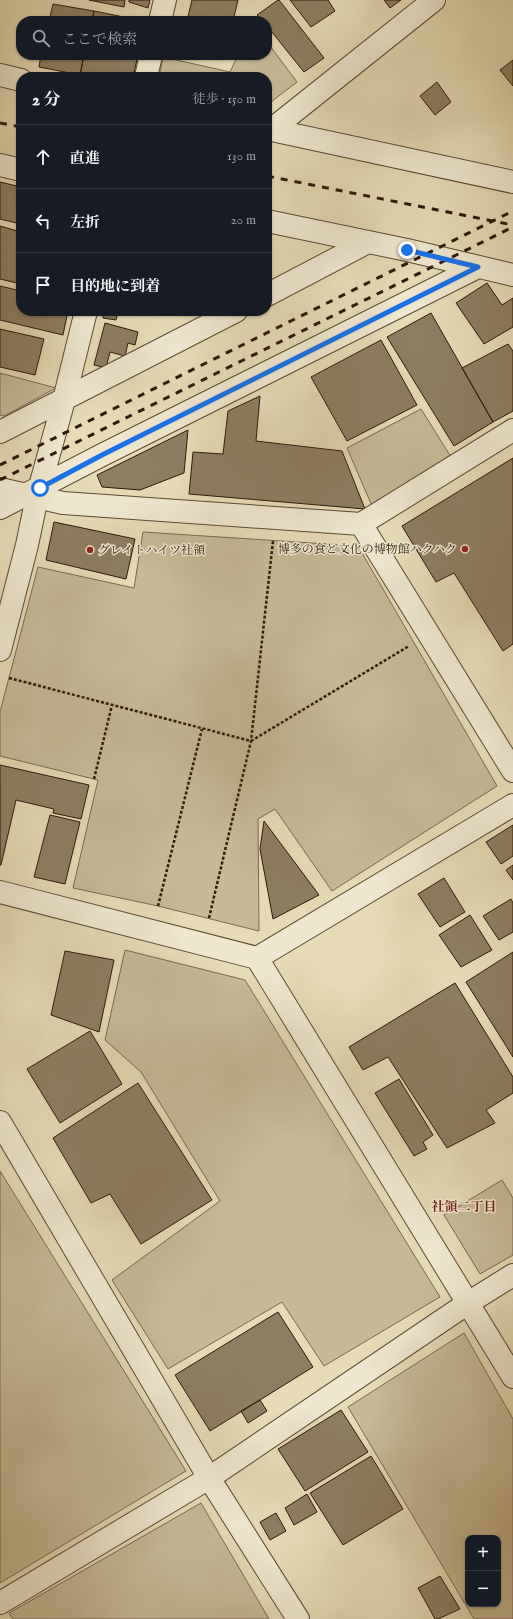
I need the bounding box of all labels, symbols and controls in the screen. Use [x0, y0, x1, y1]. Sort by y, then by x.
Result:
search box [16, 16, 272, 60]
icon: search [30, 27, 52, 49]
text: ここで検索 [62, 30, 137, 49]
text: 2 分 [32, 90, 61, 111]
text: 徒歩 · 150 m [193, 91, 256, 108]
icon: ahead [32, 146, 54, 168]
text: 130 m [227, 148, 256, 165]
text: 直進 [70, 149, 100, 168]
icon: left [32, 210, 54, 232]
text: 20 m [231, 212, 256, 229]
text: 左折 [70, 213, 100, 232]
route end [398, 241, 416, 259]
icon: arrive [32, 274, 54, 296]
text: 目的地に到着 [70, 277, 160, 296]
route start [31, 479, 49, 497]
place label: 博多の食と文化の博物館ハクハク [278, 542, 457, 557]
place label: グレイトハイツ社領 [98, 543, 205, 558]
marker: 博多の食と文化の博物館ハクハク [460, 544, 470, 554]
marker: グレイトハイツ社領 [85, 545, 95, 555]
district label: 社領二丁目 [431, 1199, 497, 1216]
map controls [465, 1535, 501, 1607]
button: + [465, 1535, 501, 1571]
button: − [465, 1571, 501, 1607]

